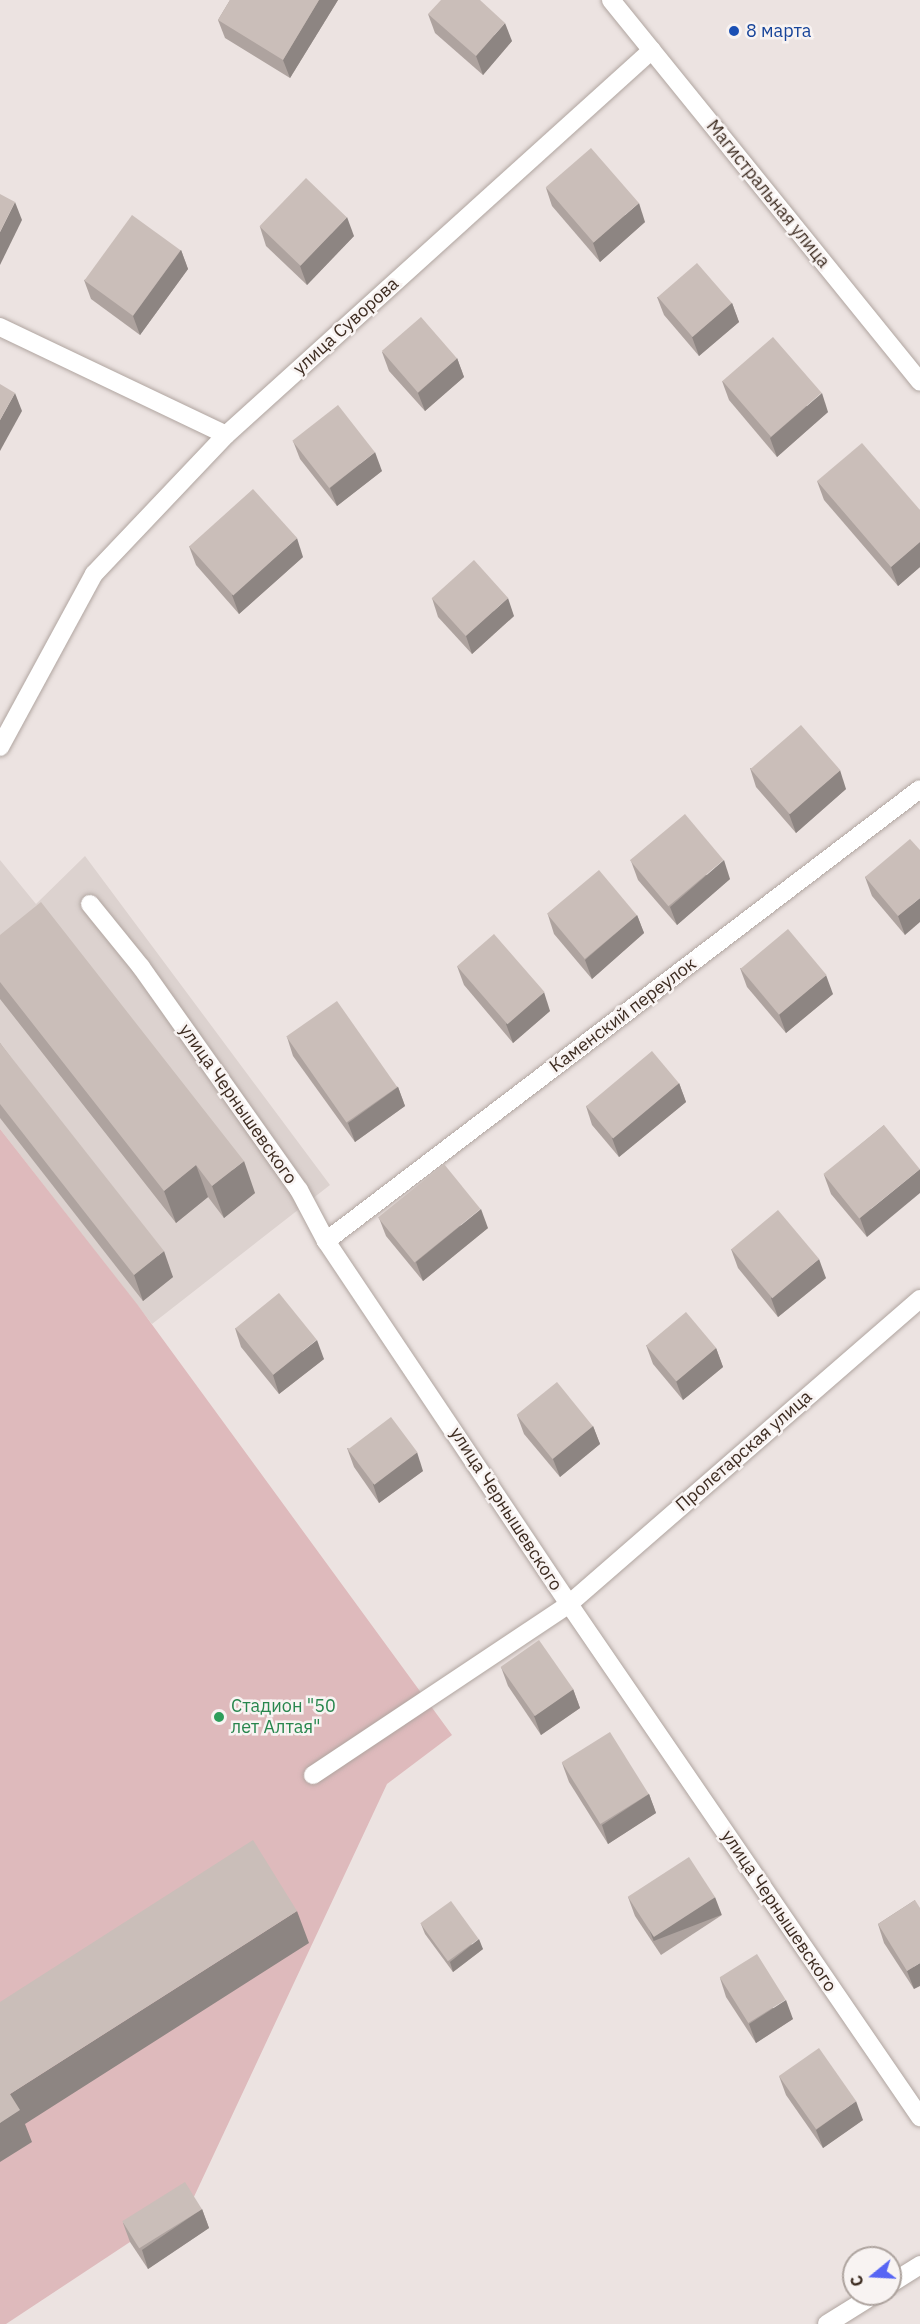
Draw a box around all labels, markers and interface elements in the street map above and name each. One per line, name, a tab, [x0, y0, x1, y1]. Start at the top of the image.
place label: 8 марта	[746, 20, 811, 42]
marker: 8 марта	[727, 24, 741, 38]
street label: Магистральная улица	[702, 116, 834, 272]
street label: улица Суворова	[289, 273, 403, 379]
street label: Каменский переулок	[545, 953, 701, 1077]
street label: улица Чернышевского	[175, 1020, 301, 1188]
street label: Пролетарская улица	[672, 1386, 816, 1516]
street label: улица Чернышевского	[445, 1423, 567, 1595]
place label: Стадион "50 лет Алтая"	[231, 1696, 336, 1738]
marker: Стадион "50 лет Алтая"	[212, 1710, 226, 1724]
street label: улица Чернышевского	[717, 1826, 841, 1996]
north arrow	[842, 2246, 902, 2306]
text: С	[846, 2273, 868, 2289]

